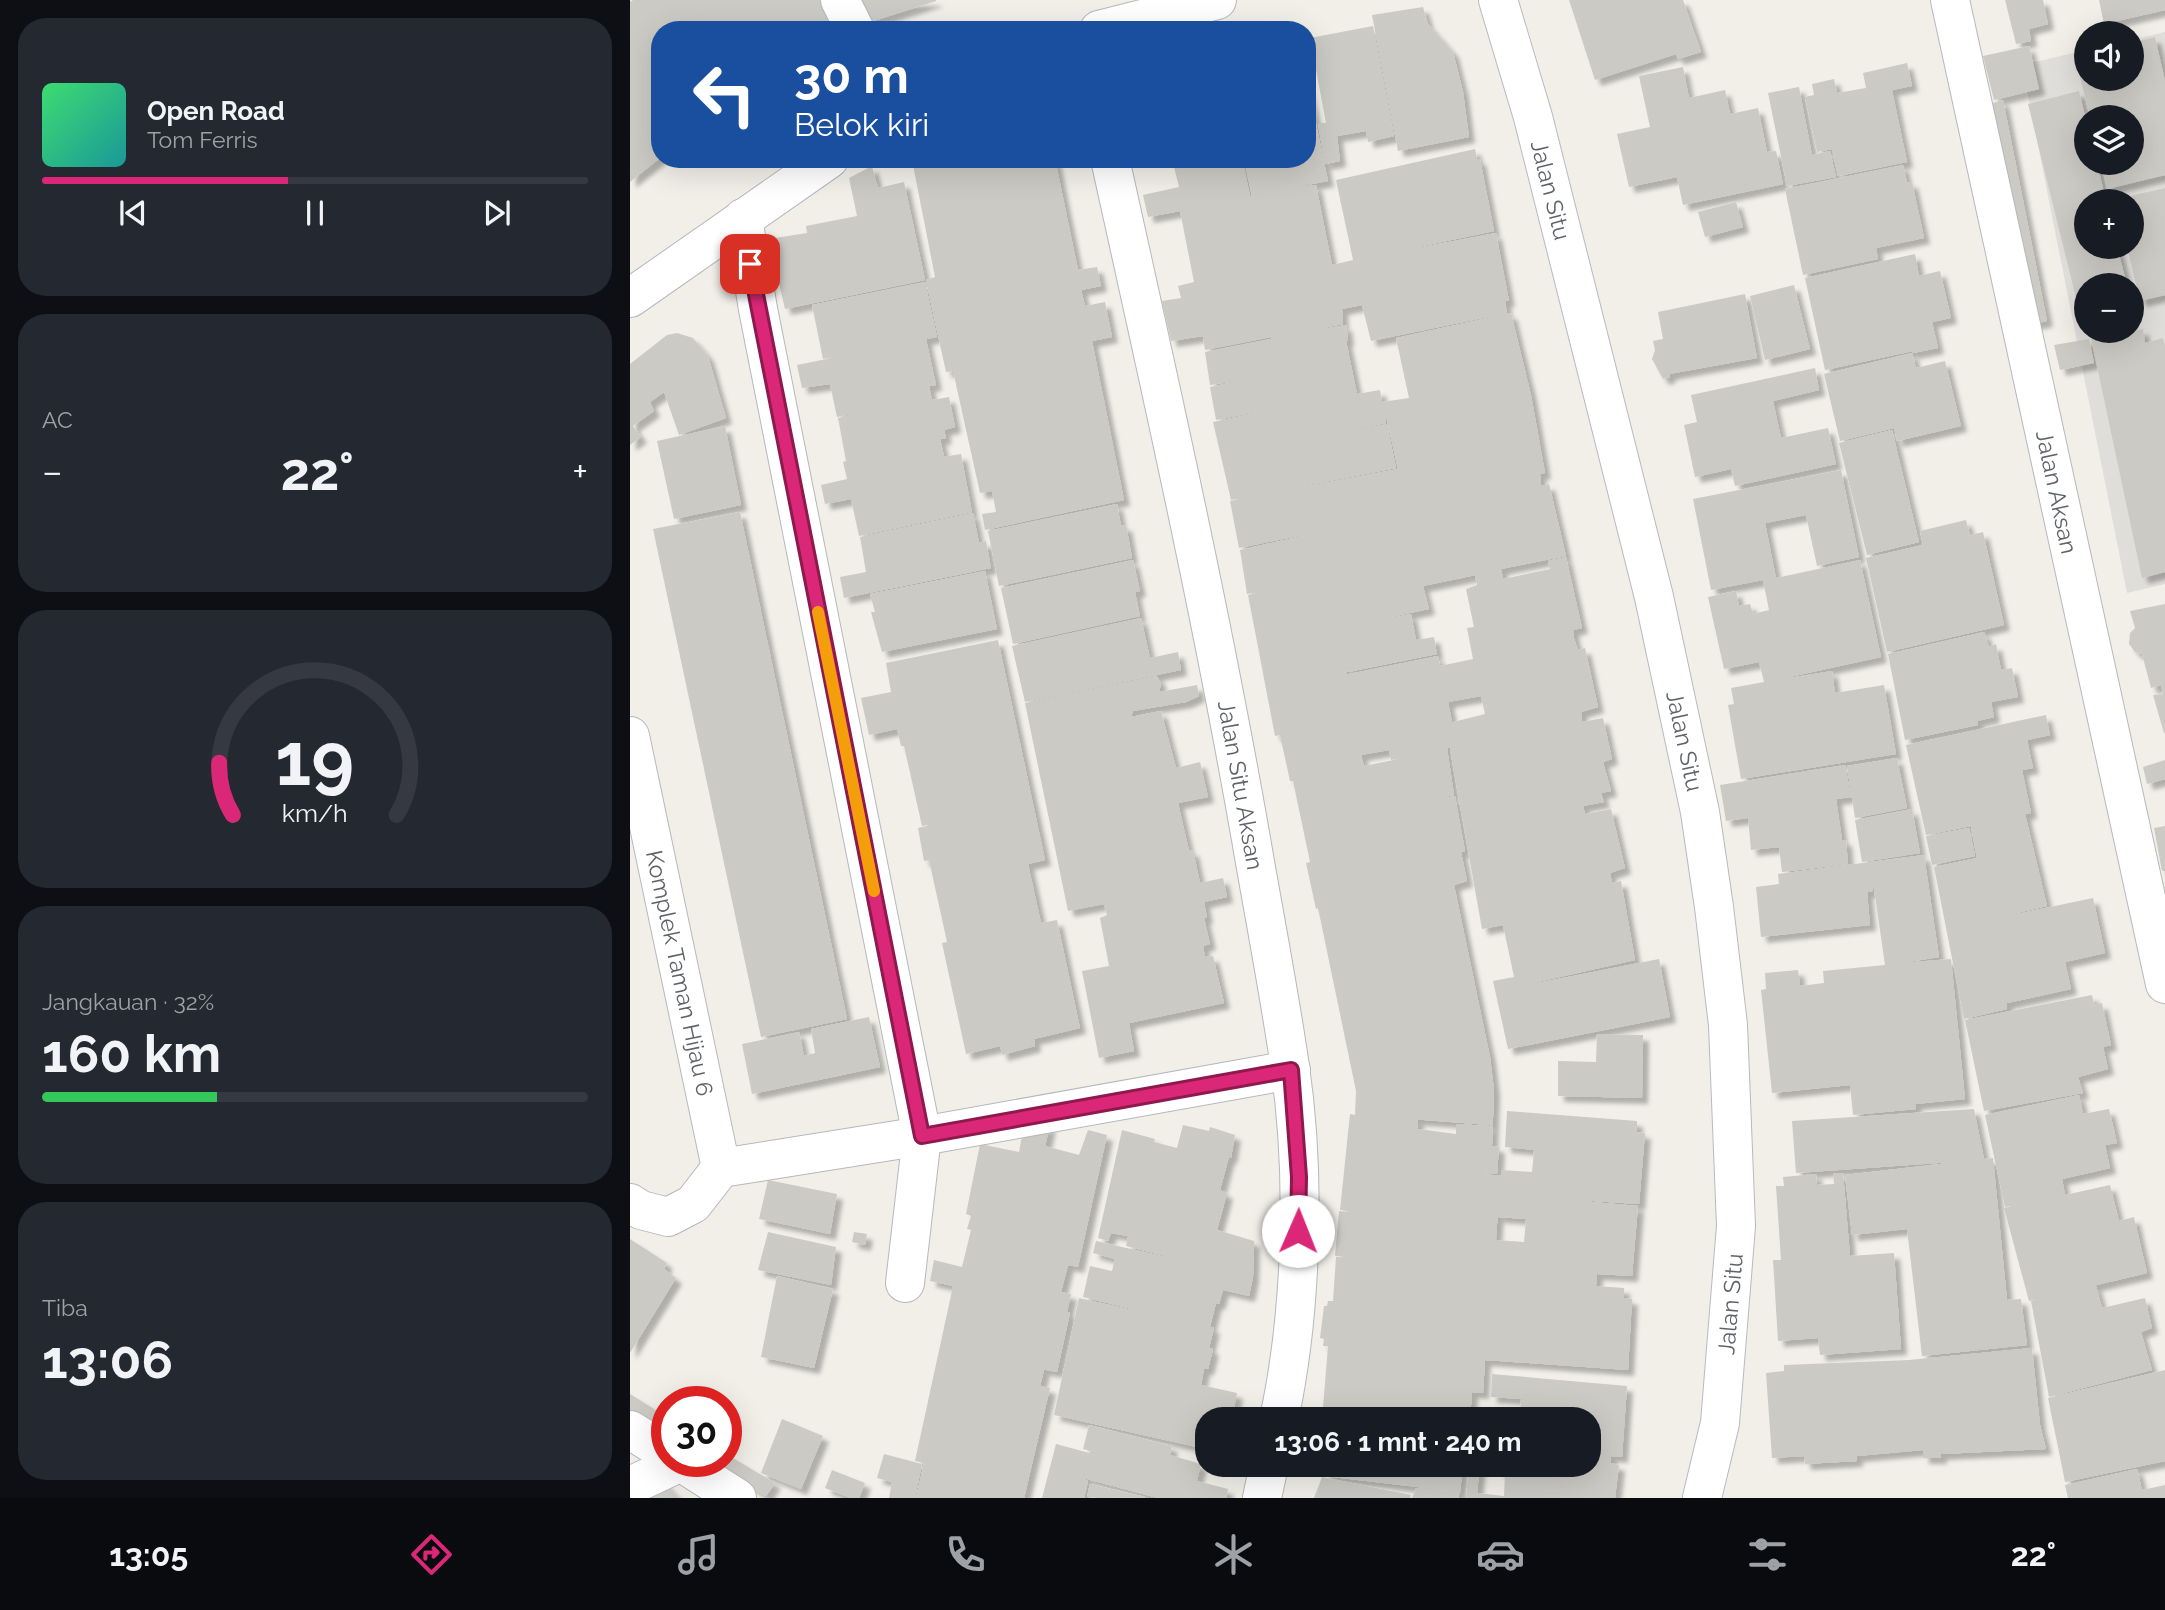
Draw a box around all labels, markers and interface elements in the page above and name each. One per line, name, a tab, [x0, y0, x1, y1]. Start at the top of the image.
map controls	[2074, 21, 2144, 343]
button: sound	[2074, 21, 2144, 91]
text: 30 m	[794, 47, 909, 104]
icon: left	[679, 49, 770, 140]
text: Open Road	[147, 96, 285, 126]
button: layers	[2074, 105, 2144, 175]
text: Belok kiri	[794, 106, 929, 143]
text: Tom Ferris	[147, 126, 258, 153]
street label: Jalan Situ	[1526, 137, 1576, 243]
button: +	[2074, 189, 2144, 259]
icon: previous	[114, 194, 152, 232]
icon: pause	[296, 194, 334, 232]
icon: next	[478, 194, 516, 232]
pin	[720, 234, 780, 294]
icon: arrive	[731, 245, 769, 283]
button: −	[2074, 273, 2144, 343]
text: AC	[42, 406, 73, 433]
street label: Jalan Aksan	[2031, 428, 2083, 556]
text: 22°	[281, 441, 354, 502]
text: −	[42, 449, 62, 494]
text: +	[572, 449, 588, 494]
street label: Jalan Situ	[1661, 688, 1709, 794]
street label: Jalan Situ Aksan	[1213, 698, 1269, 872]
text: 19	[276, 717, 354, 802]
text: km/h	[282, 798, 348, 828]
street label: Komplek Taman Hijau 6	[641, 848, 719, 1098]
text: Jangkauan · 32%	[42, 988, 214, 1015]
text: 160 km	[42, 1023, 221, 1084]
position arrow	[1261, 1194, 1335, 1268]
street label: Jalan Situ	[1712, 1252, 1748, 1356]
text: Tiba	[42, 1294, 88, 1321]
text: 13:06	[42, 1329, 173, 1390]
speed limit sign: 30	[651, 1386, 742, 1477]
text: 13:06 · 1 mnt · 240 m	[1274, 1427, 1522, 1457]
icon: directions	[407, 1530, 456, 1579]
icon: music	[674, 1530, 723, 1579]
icon: phone	[941, 1530, 990, 1579]
icon: climate	[1209, 1530, 1258, 1579]
icon: car	[1476, 1530, 1525, 1579]
icon: filters	[1743, 1530, 1792, 1579]
text: 13:05	[109, 1536, 188, 1573]
text: 22°	[2011, 1536, 2056, 1573]

